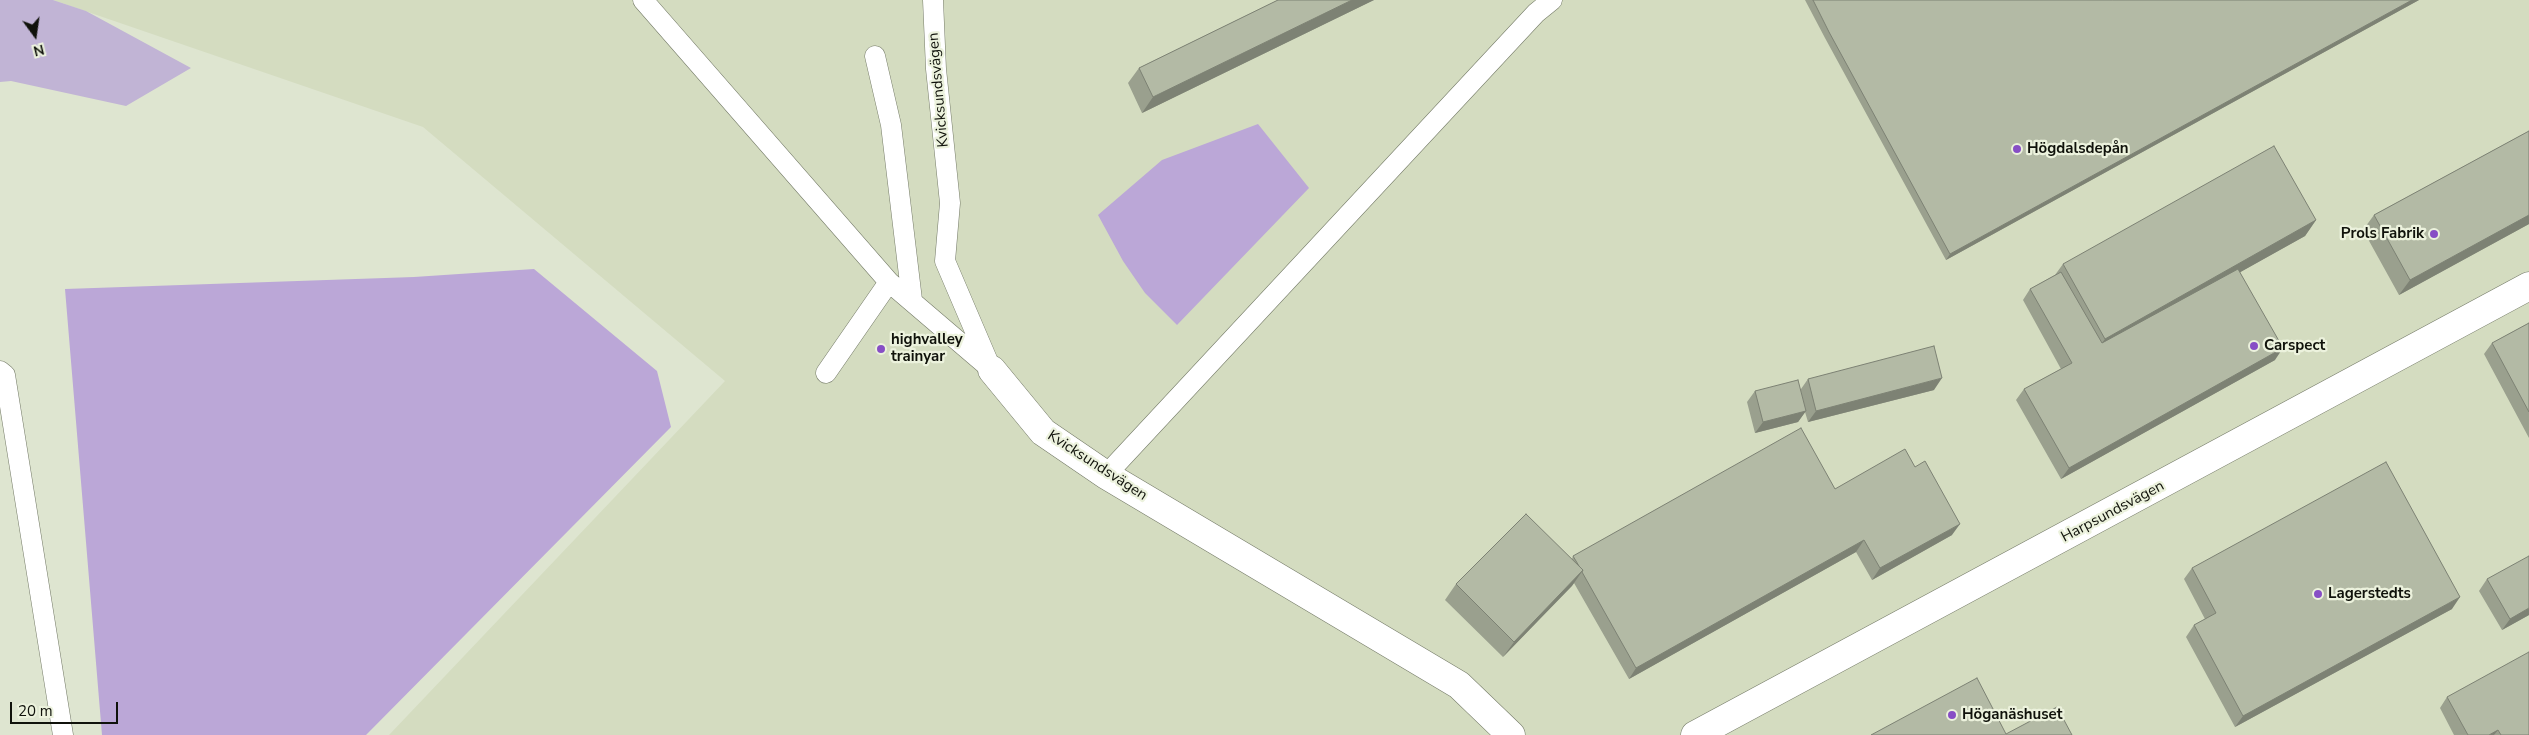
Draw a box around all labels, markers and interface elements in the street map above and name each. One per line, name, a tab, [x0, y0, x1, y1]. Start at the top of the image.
north arrow	[10, 10, 60, 60]
street label: Kvicksundsvägen	[925, 32, 953, 148]
text: N	[31, 40, 46, 61]
place label: Högdalsdepån	[2027, 140, 2129, 158]
marker: Högdalsdepån	[2011, 143, 2023, 155]
place label: Prols Fabrik	[2341, 225, 2424, 243]
marker: Prols Fabrik	[2428, 228, 2440, 240]
place label: highvalley trainyar	[891, 331, 963, 366]
place label: Carspect	[2264, 337, 2325, 355]
marker: Carspect	[2248, 340, 2260, 352]
marker: highvalley trainyar	[875, 343, 887, 355]
street label: Kvicksundsvägen	[1044, 427, 1150, 505]
street label: Harpsundsvägen	[2058, 477, 2168, 547]
place label: Lagerstedts	[2328, 585, 2411, 603]
marker: Lagerstedts	[2312, 588, 2324, 600]
scale bar	[12, 692, 120, 724]
text: 20 m	[18, 701, 53, 721]
place label: Höganäshuset	[1962, 706, 2062, 724]
marker: Höganäshuset	[1946, 709, 1958, 721]

